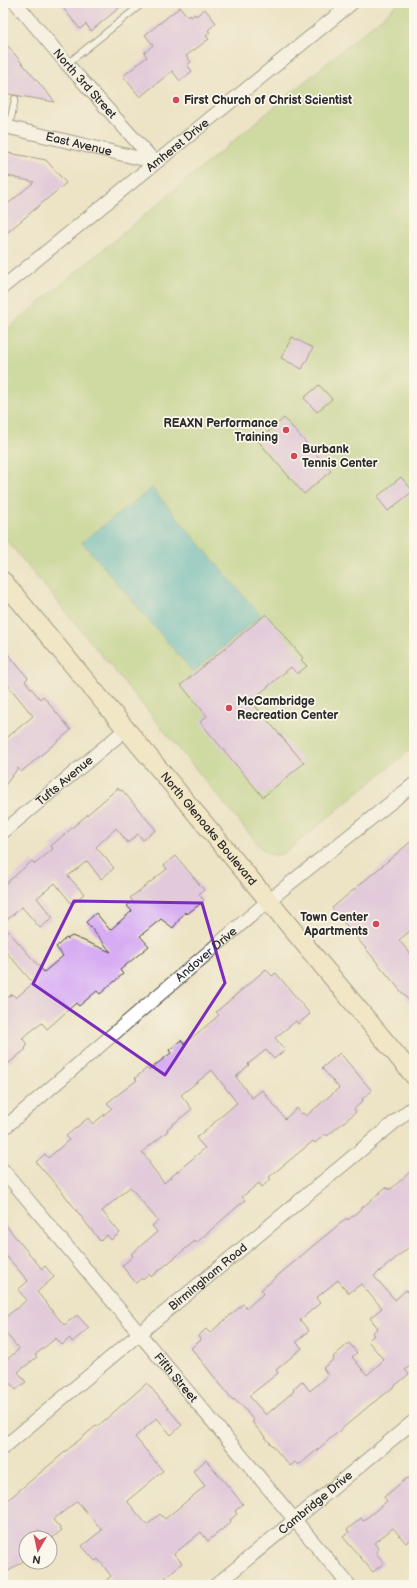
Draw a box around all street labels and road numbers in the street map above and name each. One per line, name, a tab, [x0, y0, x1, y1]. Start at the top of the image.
street label: North 3rd Street	[50, 46, 120, 122]
street label: Amherst Drive	[143, 115, 212, 175]
street label: East Avenue	[44, 129, 114, 160]
street label: Tufts Avenue	[33, 753, 96, 809]
street label: North Glenoaks Boulevard	[157, 769, 260, 889]
street label: Andover Drive	[173, 924, 240, 985]
street label: Birmingham Road	[166, 1240, 251, 1314]
street label: Fifth Street	[151, 1350, 201, 1406]
street label: Cambridge Drive	[276, 1468, 356, 1538]

